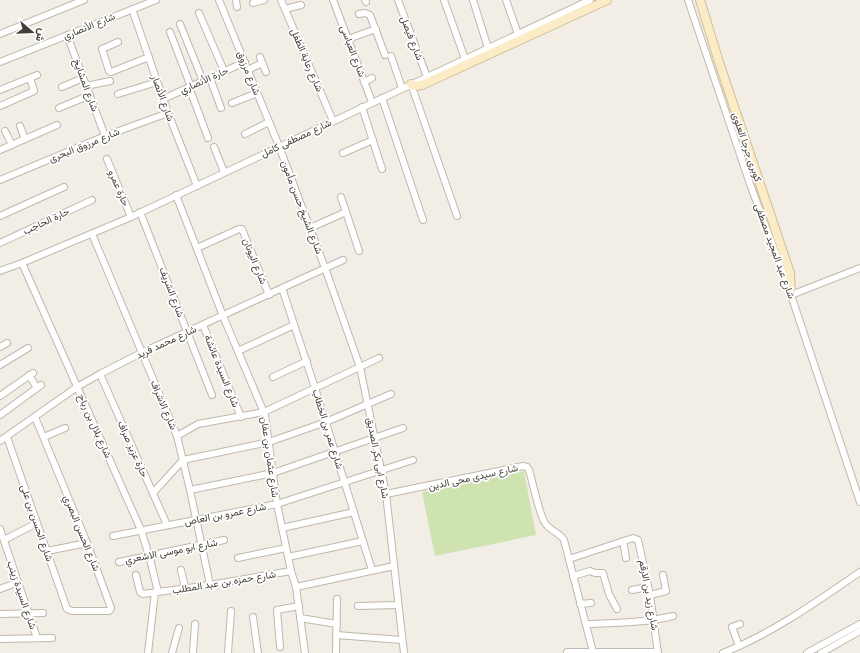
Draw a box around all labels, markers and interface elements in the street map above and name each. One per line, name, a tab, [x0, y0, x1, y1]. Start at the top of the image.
street label: شارع الأنصاري	[61, 11, 118, 44]
north arrow	[12, 12, 52, 52]
street label: شارع فيصل	[398, 14, 425, 62]
street label: شارع العباسى	[337, 24, 368, 79]
text: ش	[33, 27, 49, 43]
street label: شارع رعاية الطفل	[288, 27, 325, 94]
street label: شارع مرزوق	[234, 49, 263, 97]
street label: شارع المشايخ	[70, 57, 101, 113]
street label: حارة الأنصاري	[178, 64, 231, 98]
street label: شارع الأنصار	[148, 73, 176, 123]
street label: كوبرى جرجا العلوى	[729, 111, 764, 184]
street label: شارع مصطفى كامل	[259, 117, 333, 160]
street label: شارع مرزوق البحرى	[47, 126, 121, 165]
street label: شارع الشيخ حسن مأمون	[278, 159, 325, 256]
street label: حارة عمرو	[106, 168, 132, 208]
street label: شارع عبد المجيد مصطفى	[752, 202, 797, 301]
street label: حارة الحاجب	[21, 205, 72, 237]
street label: شارع اليونان	[240, 236, 269, 286]
street label: شارع الشريف	[157, 265, 187, 319]
street label: شارع محمد فريد	[134, 323, 198, 362]
street label: شارع السيدة عائشة	[202, 333, 242, 409]
street label: شارع الاشراف	[148, 379, 179, 432]
street label: شارع عمر بن الخطاب	[310, 388, 345, 471]
street label: شارع بلال بن رباح	[75, 392, 114, 460]
street label: شارع عثمان بن عفان	[258, 416, 281, 498]
street label: شارع ابى بكر الصديق	[364, 417, 391, 500]
street label: حارة عزيز صراف	[115, 419, 150, 480]
street label: شارع سيدى محى الدين	[427, 462, 519, 493]
street label: شارع الحسن بن على	[18, 483, 55, 563]
street label: شارع الحسن البصري	[59, 493, 102, 574]
street label: شارع عمرو بن العاص	[183, 501, 267, 528]
street label: شارع ابو موسى الاشعري	[124, 537, 219, 568]
street label: شارع السيدة زينب	[4, 559, 39, 631]
street label: شارع زيد بن الارقم	[636, 559, 661, 631]
street label: شارع حمزه بن عبد المطلب	[171, 568, 277, 597]

